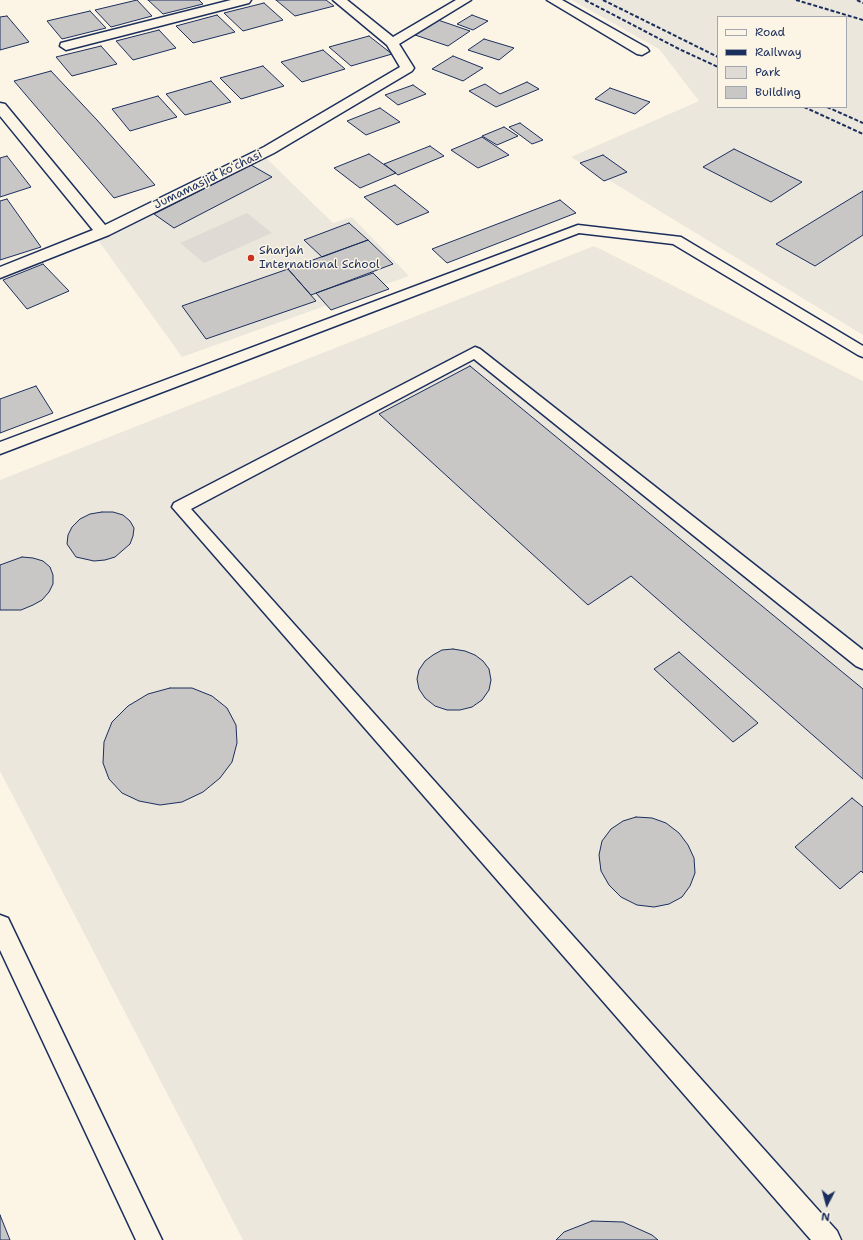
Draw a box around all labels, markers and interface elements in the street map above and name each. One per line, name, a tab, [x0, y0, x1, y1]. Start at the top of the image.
legend	[717, 16, 847, 108]
text: Road	[755, 24, 785, 40]
text: Railway	[755, 44, 802, 60]
text: Park	[755, 64, 781, 80]
text: Building	[755, 84, 801, 100]
street label: Jumamasjid koʻchasi	[151, 147, 265, 213]
place label: Sharjah International School	[259, 244, 380, 272]
marker: Sharjah International School	[246, 253, 256, 263]
north arrow	[807, 1184, 847, 1224]
text: N	[821, 1209, 831, 1224]

